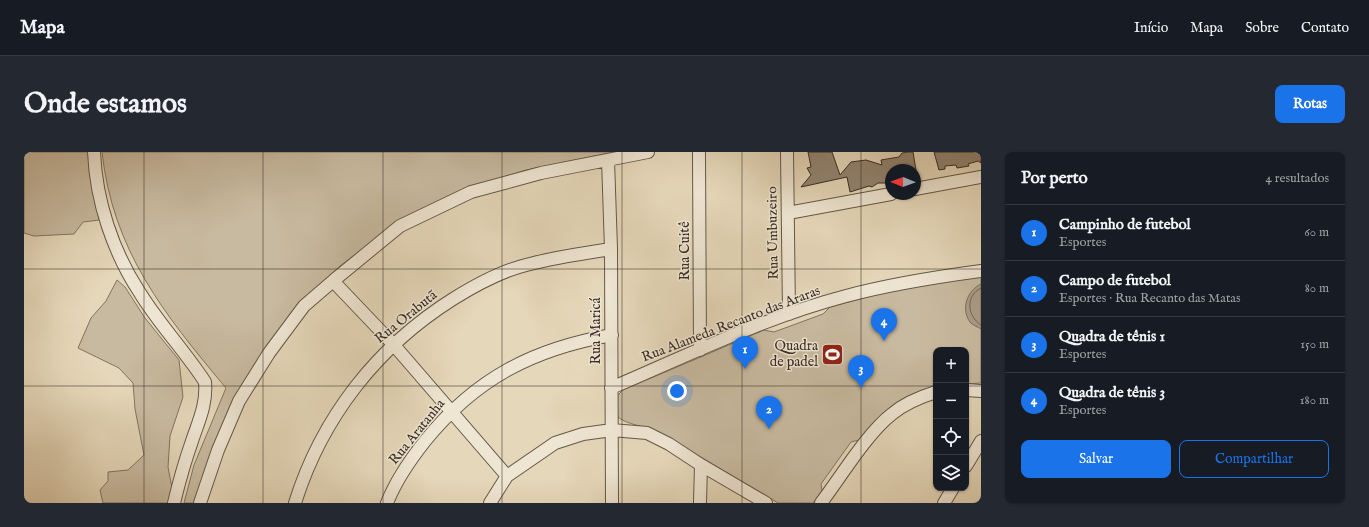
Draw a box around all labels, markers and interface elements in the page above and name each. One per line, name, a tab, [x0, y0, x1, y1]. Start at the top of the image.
text: Mapa	[20, 16, 65, 40]
text: Início	[1134, 19, 1168, 37]
text: Mapa	[1190, 19, 1223, 37]
text: Sobre	[1245, 19, 1279, 37]
text: Contato	[1301, 19, 1349, 37]
button: Rotas	[1275, 85, 1345, 123]
text: Onde estamos	[24, 87, 187, 122]
north arrow	[885, 164, 921, 200]
text: Por perto	[1021, 168, 1088, 189]
text: 4 resultados	[1266, 170, 1329, 187]
street label: Rua Umbuzeiro	[763, 186, 783, 280]
text: Campinho de futebol	[1059, 215, 1191, 234]
street label: Rua Cuitê	[676, 221, 694, 281]
text: 1	[1032, 224, 1036, 241]
text: 60 m	[1304, 224, 1329, 241]
text: Esportes	[1059, 234, 1106, 251]
text: Campo de futebol	[1059, 271, 1171, 290]
text: 2	[1031, 280, 1037, 297]
text: 80 m	[1305, 280, 1329, 297]
street label: Rua Alameda Recanto das Araras	[639, 281, 823, 366]
street label: Rua Orabutã	[371, 286, 442, 348]
text: Esportes · Rua Recanto das Matas	[1059, 290, 1241, 307]
street label: Rua Maricá	[587, 297, 605, 365]
pin: 4	[871, 308, 897, 341]
text: Quadra de tênis 1	[1059, 327, 1165, 346]
pin: 1	[732, 336, 758, 369]
text: 3	[1032, 336, 1036, 353]
text: 150 m	[1300, 336, 1329, 353]
place label: Quadra de padel	[770, 337, 819, 371]
sports icon: Quadra de padel	[820, 341, 846, 367]
text: Esportes	[1059, 346, 1106, 363]
map controls	[933, 347, 969, 491]
button: +	[933, 347, 969, 383]
pin: 3	[848, 355, 874, 388]
your location	[667, 381, 687, 401]
button: −	[933, 383, 969, 419]
text: Quadra de tênis 3	[1059, 383, 1165, 402]
text: 4	[1031, 392, 1037, 409]
text: 180 m	[1300, 392, 1329, 409]
street label: Rua Aratanha	[385, 395, 450, 469]
pin: 2	[756, 396, 782, 429]
text: Esportes	[1059, 402, 1106, 419]
button: locate	[933, 419, 969, 455]
button: Salvar	[1021, 440, 1171, 478]
button: Compartilhar	[1179, 440, 1329, 478]
button: layers	[933, 455, 969, 491]

